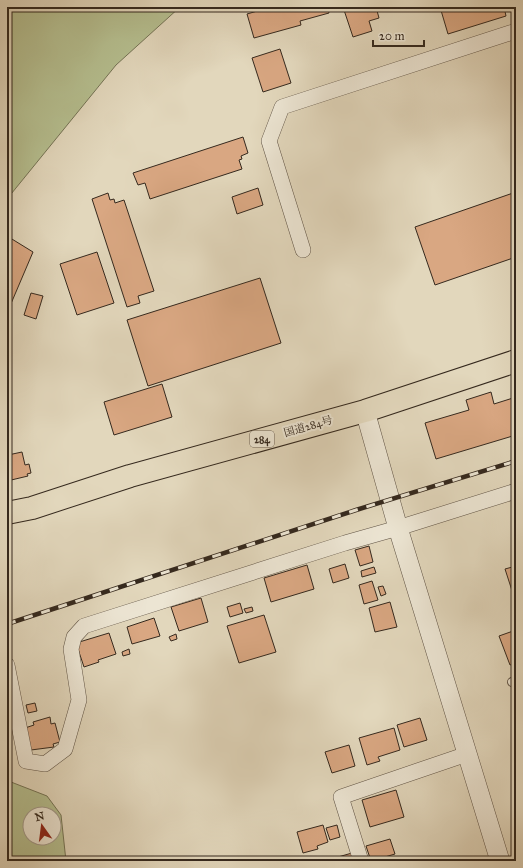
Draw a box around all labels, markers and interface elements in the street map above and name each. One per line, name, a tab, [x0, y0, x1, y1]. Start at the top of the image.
scale bar	[373, 22, 424, 48]
text: 20 m	[379, 29, 405, 43]
street label: 国道284号	[282, 413, 334, 440]
road number: 284	[250, 431, 274, 447]
north arrow	[22, 806, 62, 846]
text: N	[34, 809, 46, 824]

